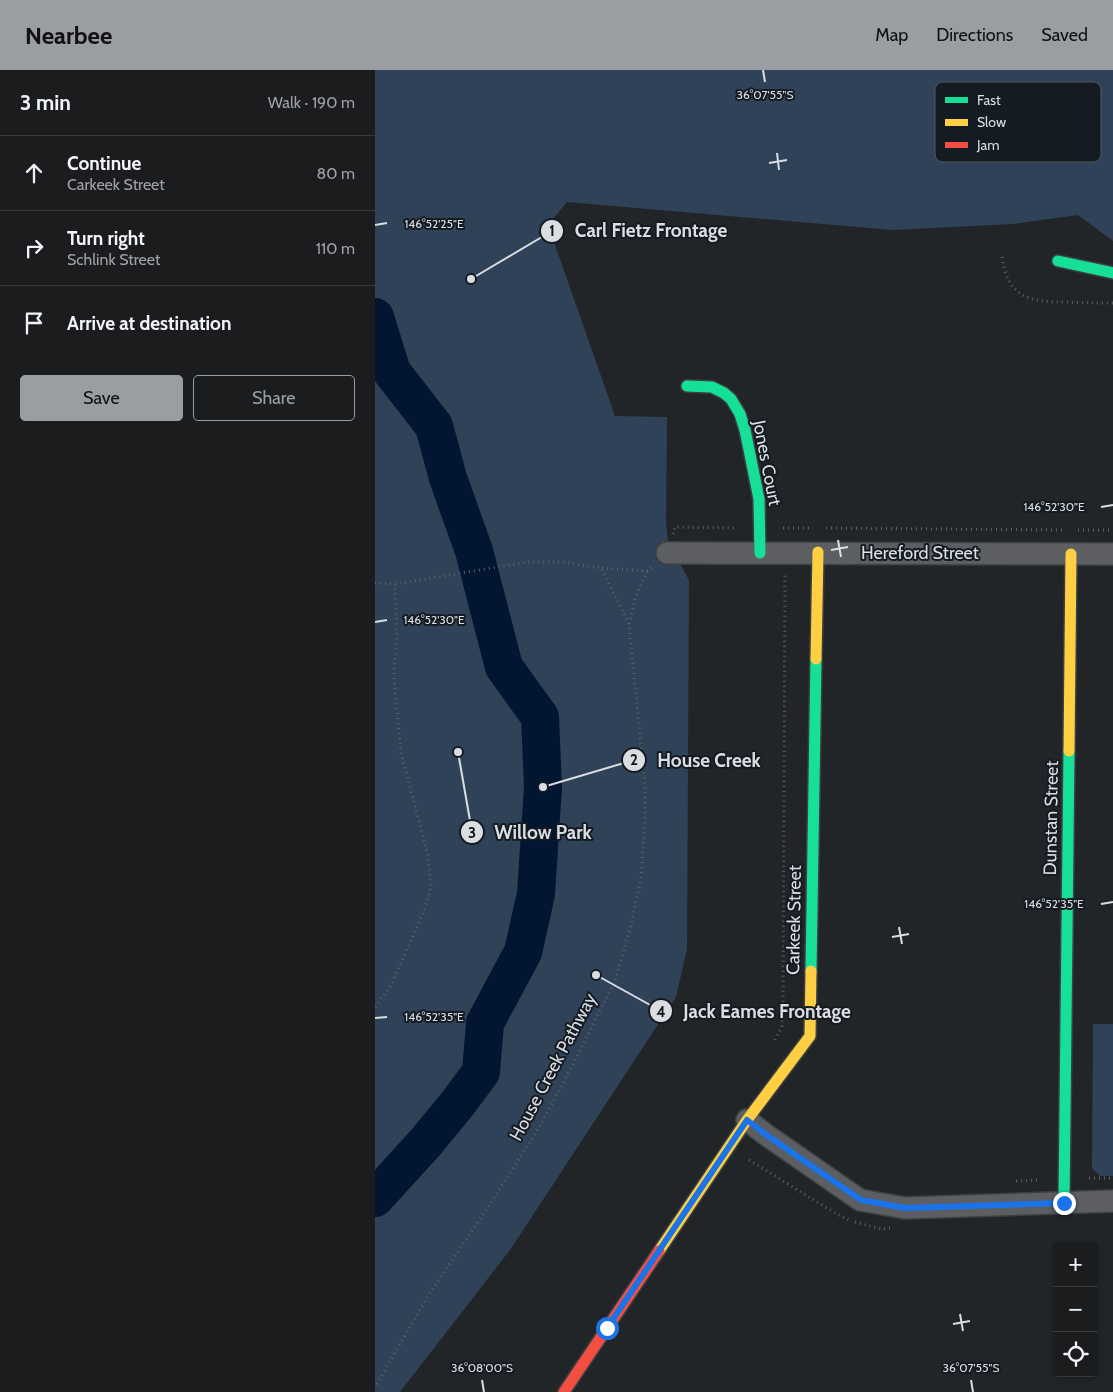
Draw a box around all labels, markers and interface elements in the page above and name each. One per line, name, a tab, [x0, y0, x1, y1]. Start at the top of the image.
text: Nearbee	[25, 21, 112, 50]
text: Map	[875, 24, 908, 46]
text: Directions	[936, 24, 1013, 46]
text: Saved	[1041, 24, 1088, 46]
legend	[935, 82, 1101, 162]
text: 36°07'55"S	[737, 87, 793, 102]
text: 3 min	[20, 90, 71, 115]
text: Fast	[977, 91, 1001, 109]
text: Walk · 190 m	[268, 93, 355, 112]
text: Slow	[977, 113, 1006, 131]
text: Jam	[976, 136, 999, 154]
text: Continue	[67, 152, 141, 175]
icon: ahead	[20, 159, 48, 187]
text: 80 m	[317, 164, 355, 183]
text: Carkeek Street	[67, 175, 165, 194]
callout: Carl Fietz Frontage	[540, 214, 737, 248]
text: 146°52'25"E	[404, 216, 464, 231]
text: Carl Fietz Frontage	[575, 219, 727, 242]
text: 1	[549, 222, 555, 240]
text: Turn right	[67, 227, 145, 250]
icon: right	[20, 234, 48, 262]
text: 110 m	[316, 239, 355, 258]
text: Schlink Street	[67, 250, 160, 269]
icon: arrive	[20, 309, 48, 337]
text: Arrive at destination	[67, 312, 231, 335]
button: Save	[20, 375, 183, 421]
button: Share	[193, 375, 355, 421]
street label: Jones Court	[748, 417, 786, 508]
text: 146°52'30"E	[1023, 499, 1085, 514]
street label: Hereford Street	[861, 542, 979, 564]
text: 146°52'30"E	[403, 612, 465, 627]
callout: House Creek	[622, 743, 770, 777]
text: House Creek	[657, 749, 762, 772]
text: 2	[630, 751, 638, 769]
street label: Dunstan Street	[1039, 760, 1063, 876]
callout: Willow Park	[459, 815, 602, 849]
text: Willow Park	[494, 821, 593, 844]
text: 3	[468, 824, 476, 842]
street label: Carkeek Street	[782, 865, 806, 975]
text: 146°52'35"E	[1024, 896, 1084, 911]
street label: House Creek Pathway	[505, 989, 601, 1145]
callout: Jack Eames Frontage	[649, 994, 861, 1028]
text: Jack Eames Frontage	[682, 1000, 851, 1023]
text: 4	[656, 1003, 666, 1021]
text: 146°52'35"E	[404, 1009, 464, 1024]
route end	[1053, 1192, 1076, 1215]
map controls	[1053, 1242, 1098, 1377]
button: +	[1053, 1242, 1098, 1287]
button: −	[1053, 1287, 1098, 1332]
route start	[596, 1317, 619, 1340]
button: locate	[1053, 1332, 1098, 1377]
text: 36°08'00"S	[451, 1360, 513, 1375]
text: 36°07'55"S	[943, 1360, 999, 1375]

